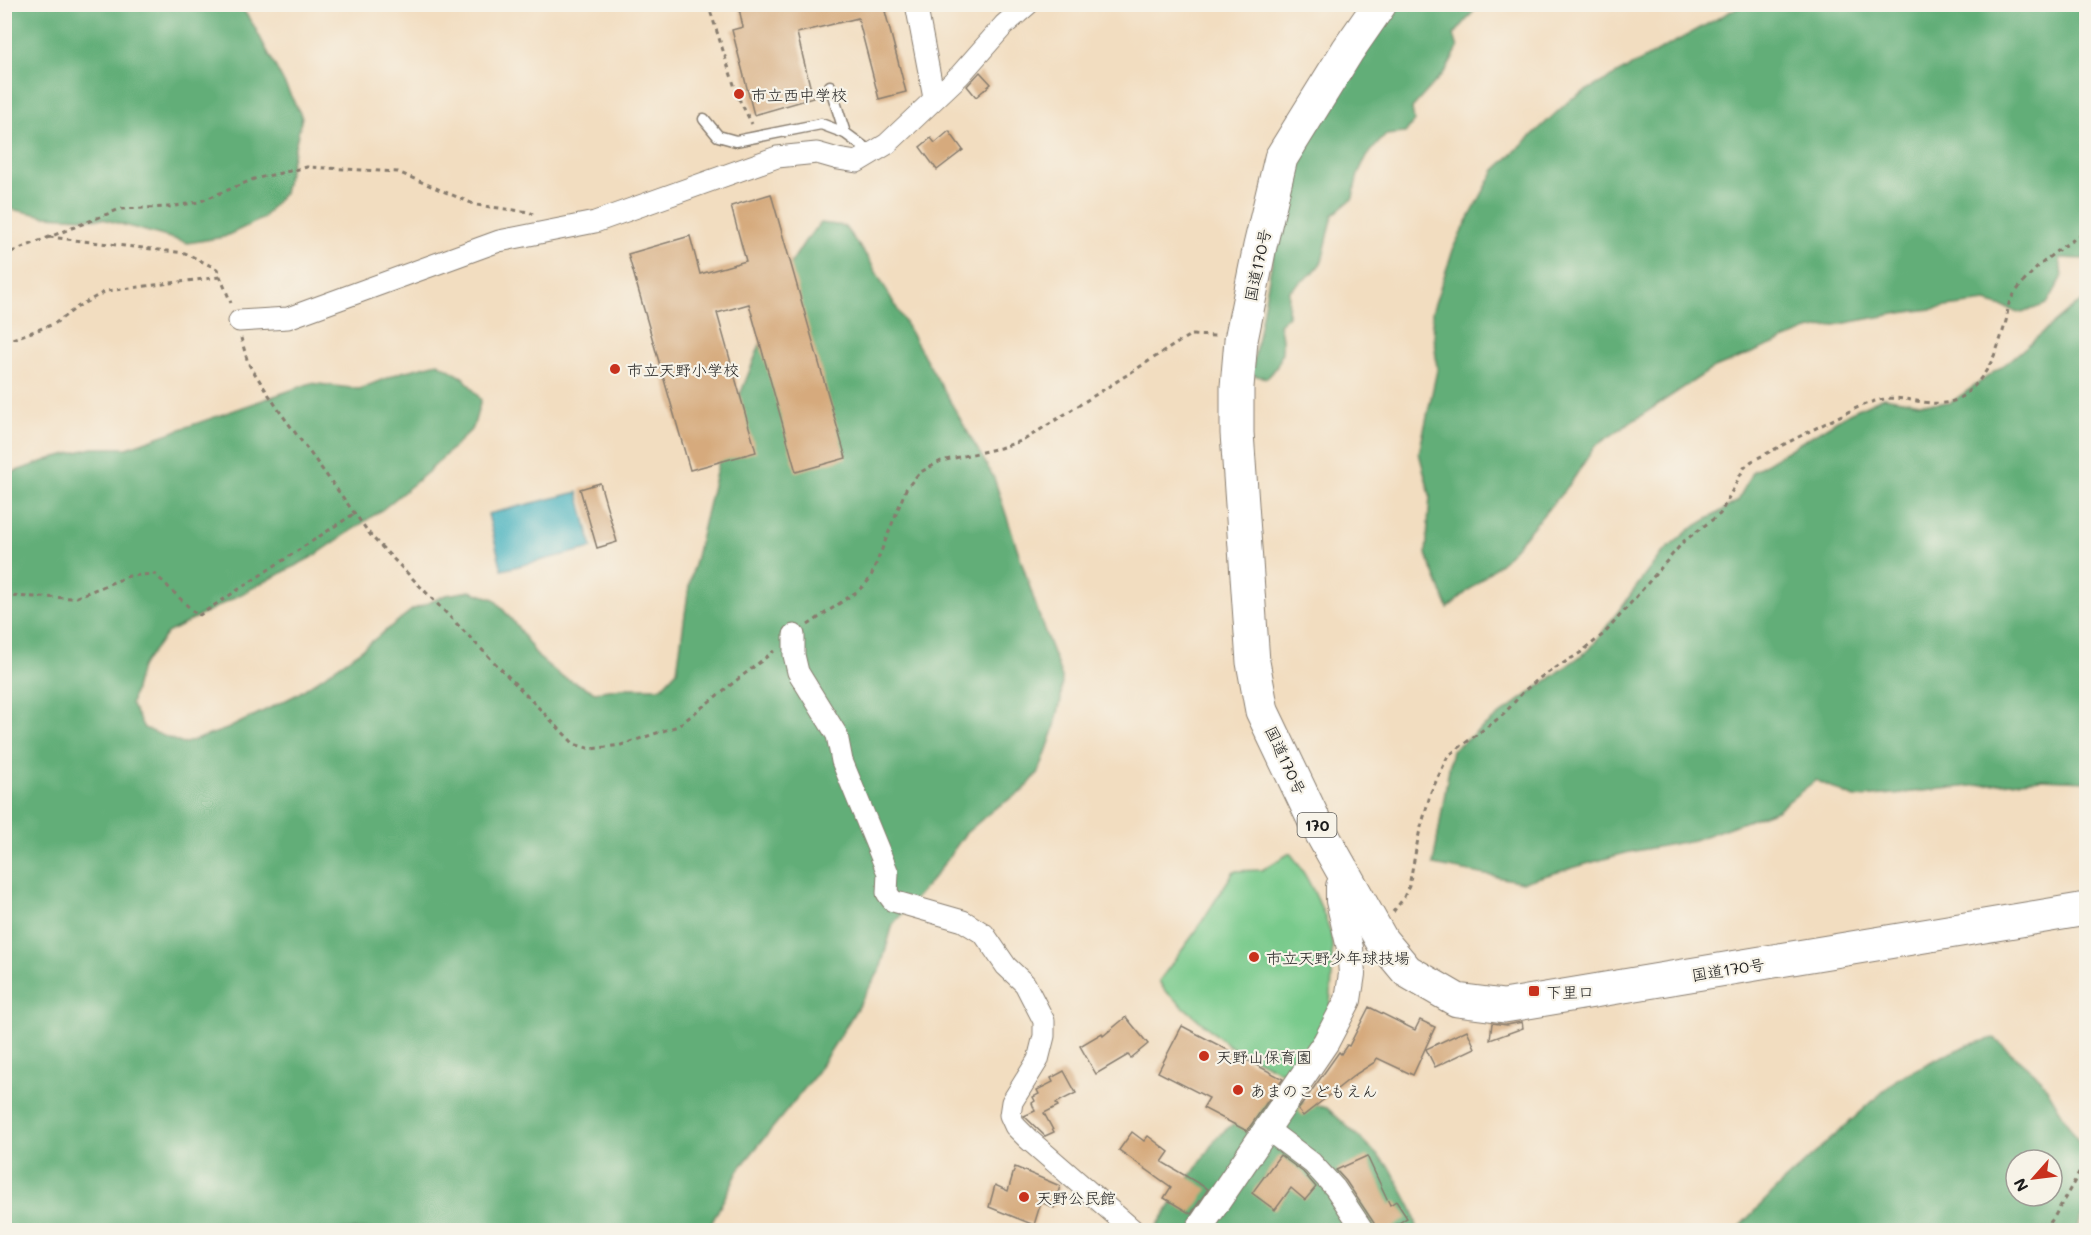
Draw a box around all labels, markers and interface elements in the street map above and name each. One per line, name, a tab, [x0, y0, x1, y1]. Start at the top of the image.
place label: 市立西中学校	[751, 84, 847, 105]
marker: 市立西中学校	[732, 87, 746, 101]
street label: 国道170号	[1239, 227, 1275, 303]
place label: 市立天野小学校	[627, 359, 739, 380]
marker: 市立天野小学校	[608, 362, 622, 376]
street label: 国道170号	[1261, 722, 1311, 798]
road number: 170	[1298, 813, 1336, 837]
place label: 市立天野少年球技場	[1266, 947, 1410, 968]
marker: 市立天野少年球技場	[1247, 950, 1261, 964]
street label: 国道170号	[1690, 953, 1766, 985]
place label: 下里口	[1546, 981, 1594, 1002]
marker: 下里口	[1527, 984, 1541, 998]
place label: 天野山保育園	[1216, 1046, 1312, 1067]
marker: 天野山保育園	[1197, 1049, 1211, 1063]
place label: あまのこどもえん	[1250, 1080, 1378, 1101]
marker: あまのこどもえん	[1231, 1083, 1245, 1097]
north arrow	[2004, 1148, 2064, 1208]
text: N	[2008, 1175, 2032, 1196]
place label: 天野公民館	[1036, 1187, 1116, 1208]
marker: 天野公民館	[1017, 1190, 1031, 1204]

